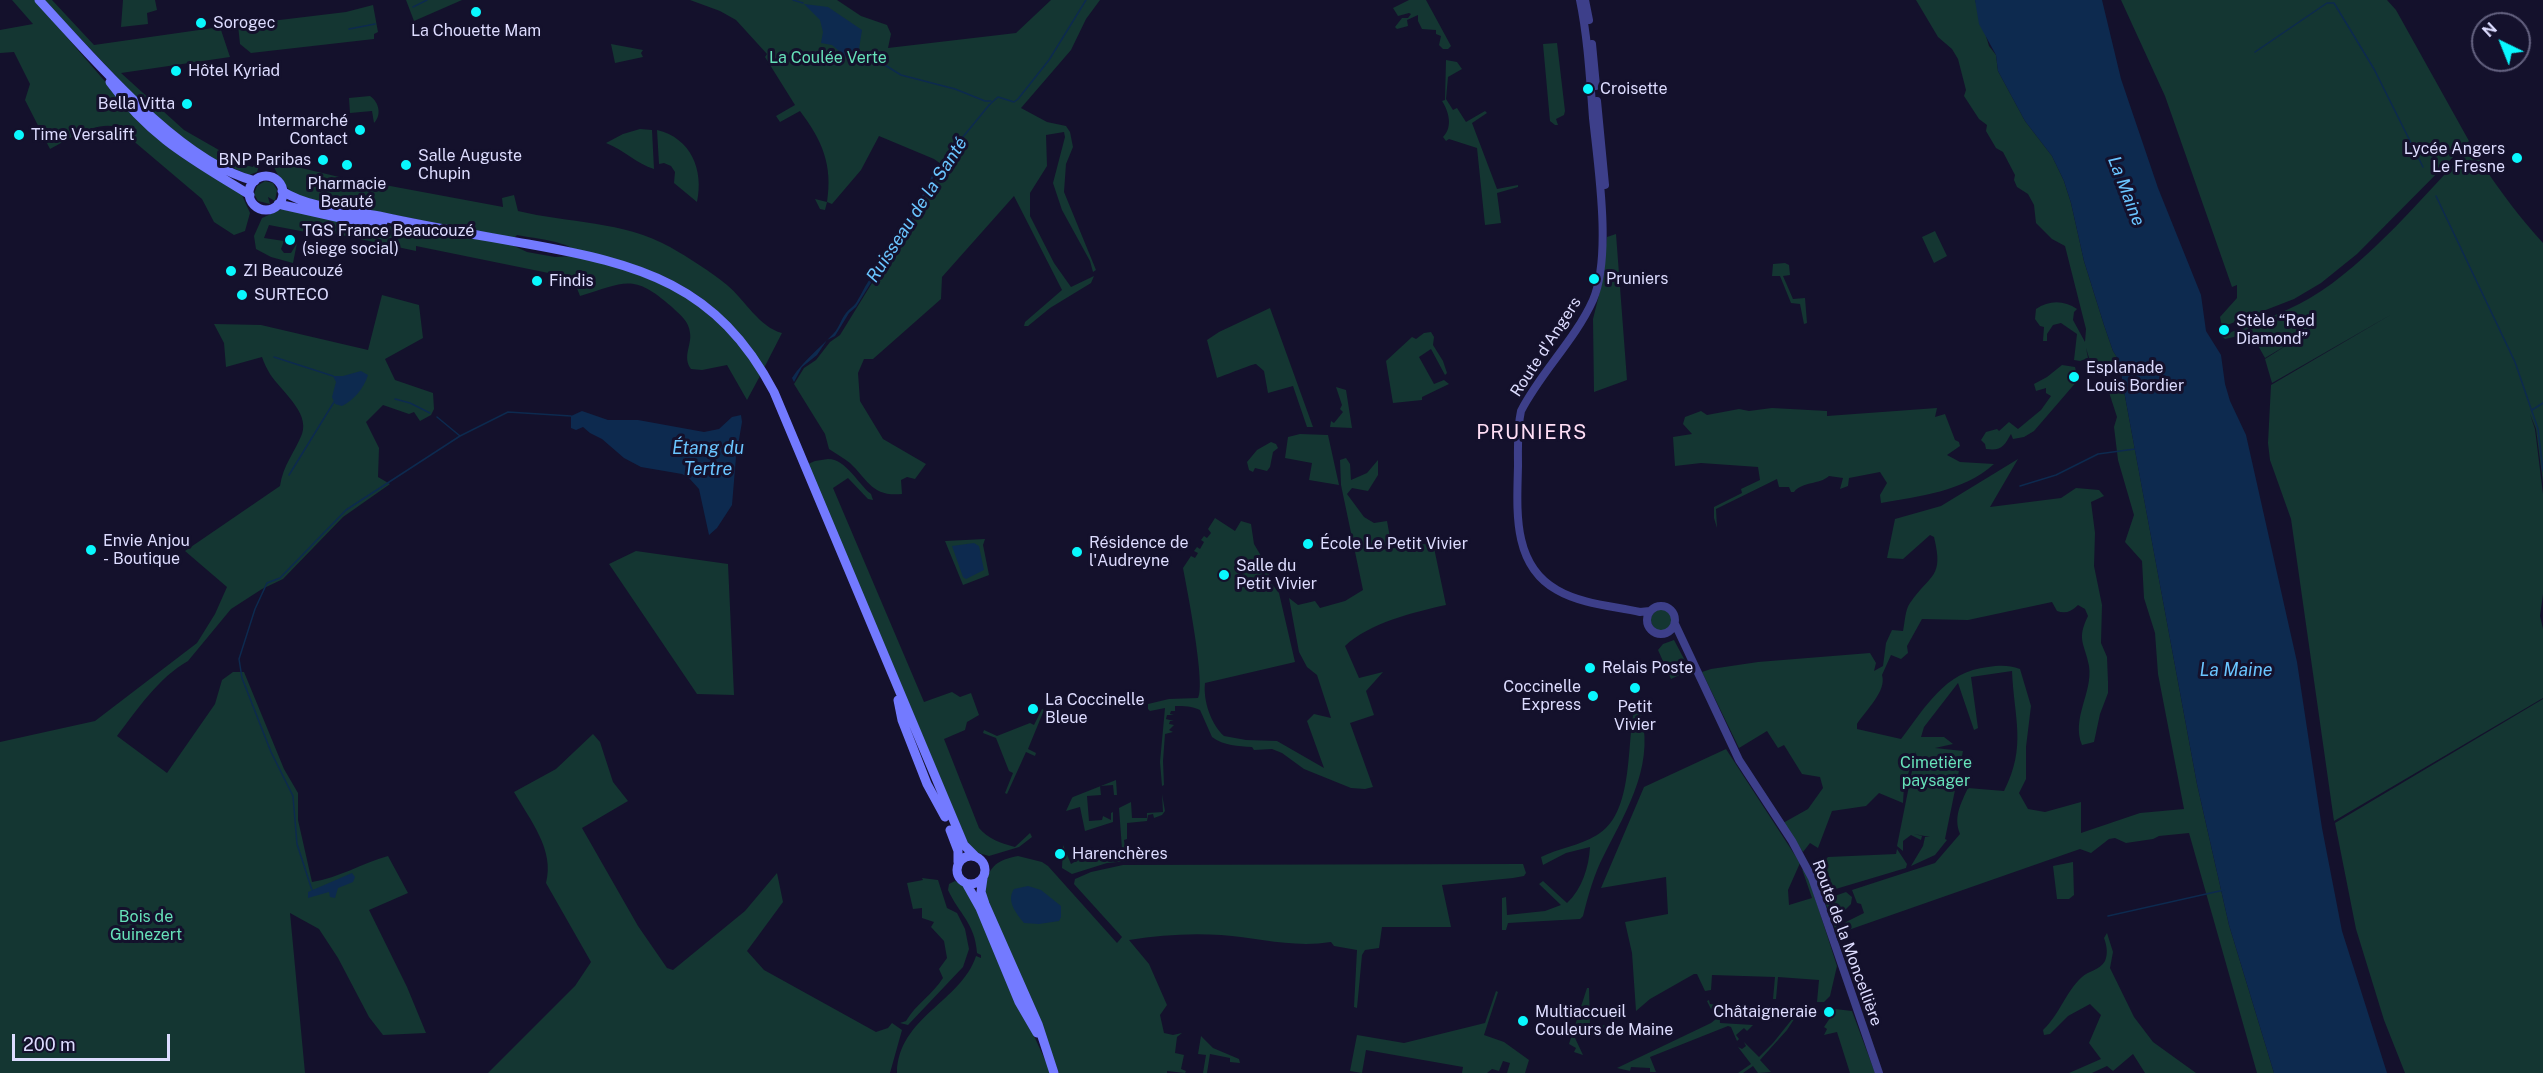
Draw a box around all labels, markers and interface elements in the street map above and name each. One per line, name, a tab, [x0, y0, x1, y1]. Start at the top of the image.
marker: La Chouette Mam	[469, 5, 483, 19]
north arrow	[2471, 12, 2531, 72]
place label: Sorogec	[213, 13, 275, 33]
marker: Sorogec	[194, 16, 208, 30]
text: N	[2479, 19, 2501, 41]
place label: La Chouette Mam	[411, 21, 541, 41]
park label: La Coulée Verte	[769, 48, 887, 68]
place label: Hôtel Kyriad	[188, 61, 280, 81]
marker: Hôtel Kyriad	[169, 64, 183, 78]
place label: Croisette	[1600, 79, 1667, 99]
marker: Croisette	[1581, 82, 1595, 96]
place label: Bella Vitta	[98, 94, 175, 114]
marker: Bella Vitta	[180, 97, 194, 111]
place label: Intermarché Contact	[258, 111, 348, 149]
marker: Intermarché Contact	[353, 123, 367, 137]
place label: Time Versalift	[31, 125, 134, 145]
marker: Time Versalift	[12, 128, 26, 142]
water label: Ruisseau de la Santé	[862, 133, 972, 287]
place label: Lycée Angers Le Fresne	[2404, 139, 2505, 177]
place label: Salle Auguste Chupin	[418, 146, 522, 184]
place label: BNP Paribas	[219, 150, 311, 170]
marker: Lycée Angers Le Fresne	[2510, 151, 2524, 165]
marker: BNP Paribas	[316, 153, 330, 167]
water label: La Maine	[2103, 153, 2149, 229]
marker: Pharmacie Beauté	[340, 158, 354, 172]
marker: Salle Auguste Chupin	[399, 158, 413, 172]
place label: Pharmacie Beauté	[308, 174, 386, 212]
place label: TGS France Beaucouzé (siege social)	[302, 221, 474, 259]
marker: TGS France Beaucouzé (siege social)	[283, 233, 297, 247]
place label: ZI Beaucouzé	[243, 261, 343, 281]
marker: ZI Beaucouzé	[224, 264, 238, 278]
place label: Pruniers	[1606, 269, 1668, 289]
place label: Findis	[549, 271, 594, 291]
marker: Pruniers	[1587, 272, 1601, 286]
marker: Findis	[530, 274, 544, 288]
place label: SURTECO	[254, 285, 329, 305]
marker: SURTECO	[235, 288, 249, 302]
street label: Route d'Angers	[1507, 294, 1585, 400]
place label: Stèle “Red Diamond”	[2236, 311, 2315, 349]
marker: Stèle “Red Diamond”	[2217, 323, 2231, 337]
place label: Esplanade Louis Bordier	[2086, 358, 2184, 396]
marker: Esplanade Louis Bordier	[2067, 370, 2081, 384]
district label: PRUNIERS	[1476, 421, 1588, 445]
water label: Étang du Tertre	[672, 437, 744, 480]
place label: Envie Anjou - Boutique	[103, 531, 190, 569]
place label: Résidence de l'Audreyne	[1089, 533, 1189, 571]
place label: École Le Petit Vivier	[1320, 534, 1468, 554]
marker: École Le Petit Vivier	[1301, 537, 1315, 551]
marker: Envie Anjou - Boutique	[84, 543, 98, 557]
marker: Résidence de l'Audreyne	[1070, 545, 1084, 559]
place label: Salle du Petit Vivier	[1236, 556, 1317, 594]
marker: Salle du Petit Vivier	[1217, 568, 1231, 582]
place label: Relais Poste	[1602, 658, 1693, 678]
water label: La Maine	[2200, 659, 2272, 681]
marker: Relais Poste	[1583, 661, 1597, 675]
place label: Coccinelle Express	[1503, 677, 1581, 715]
marker: Petit Vivier	[1628, 681, 1642, 695]
marker: Coccinelle Express	[1586, 689, 1600, 703]
place label: La Coccinelle Bleue	[1045, 690, 1144, 728]
place label: Petit Vivier	[1614, 697, 1656, 735]
marker: La Coccinelle Bleue	[1026, 702, 1040, 716]
park label: Cimetière paysager	[1900, 753, 1972, 791]
place label: Harenchères	[1072, 844, 1168, 864]
marker: Harenchères	[1053, 847, 1067, 861]
street label: Route de la Moncellière	[1808, 857, 1886, 1029]
park label: Bois de Guinezert	[110, 907, 182, 945]
place label: Multiaccueil Couleurs de Maine	[1535, 1002, 1673, 1040]
place label: Châtaigneraie	[1713, 1002, 1817, 1022]
marker: Châtaigneraie	[1822, 1005, 1836, 1019]
marker: Multiaccueil Couleurs de Maine	[1516, 1014, 1530, 1028]
scale bar	[15, 1022, 172, 1060]
text: 200 m	[23, 1034, 76, 1055]

